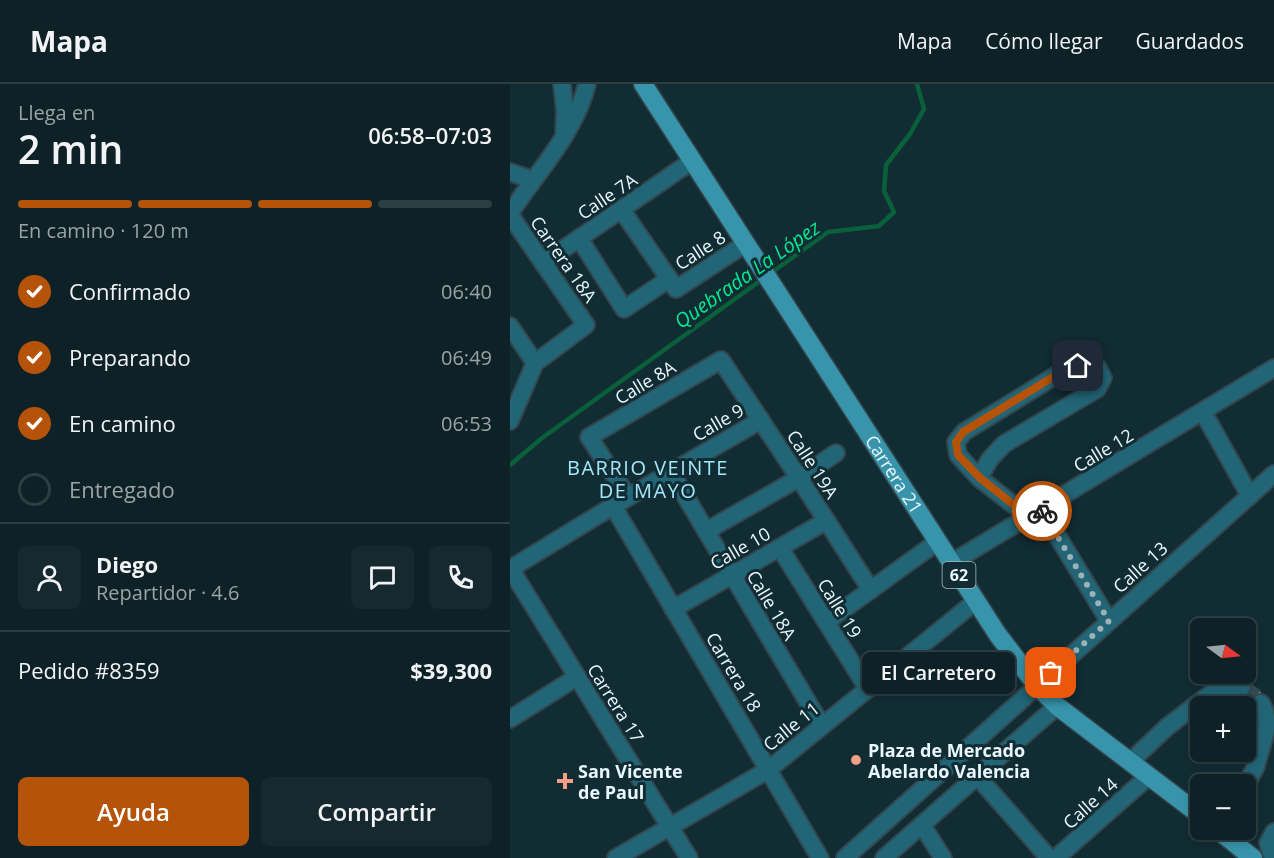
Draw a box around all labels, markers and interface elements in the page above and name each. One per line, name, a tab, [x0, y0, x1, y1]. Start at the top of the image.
text: Mapa	[30, 22, 108, 60]
text: Mapa	[897, 27, 952, 55]
text: Cómo llegar	[985, 27, 1103, 55]
text: Guardados	[1136, 27, 1244, 55]
text: Llega en	[18, 99, 95, 126]
text: 06:58–07:03	[368, 120, 492, 150]
text: 2 min	[18, 122, 123, 175]
street label: Calle 7A	[573, 167, 642, 225]
street label: Carrera 18A	[525, 211, 603, 307]
water label: Quebrada La López	[669, 214, 825, 334]
text: En camino · 120 m	[18, 217, 189, 244]
street label: Calle 8	[670, 225, 730, 275]
icon: check	[18, 275, 51, 308]
text: Confirmado	[69, 276, 191, 306]
text: 06:40	[441, 278, 492, 305]
pin	[1052, 340, 1103, 391]
icon: check	[18, 341, 51, 374]
text: Preparando	[69, 342, 191, 372]
text: 06:49	[441, 344, 492, 371]
icon: home	[1061, 349, 1094, 382]
street label: Calle 8A	[610, 354, 680, 410]
street label: Calle 9	[688, 398, 748, 446]
icon: check	[18, 407, 51, 440]
text: En camino	[69, 408, 176, 438]
text: 06:53	[441, 410, 492, 437]
street label: Calle 12	[1069, 423, 1137, 477]
street label: Calle 19A	[782, 425, 844, 503]
street label: Carrera 21	[860, 430, 928, 518]
district label: BARRIO VEINTE DE MAYO	[567, 454, 729, 504]
text: Entregado	[69, 474, 175, 504]
courier	[1012, 481, 1072, 541]
icon: bike	[1026, 495, 1059, 528]
street label: Calle 10	[706, 521, 774, 575]
street label: Calle 13	[1108, 536, 1172, 598]
button: person	[18, 546, 81, 609]
button: chat	[351, 546, 414, 609]
button: phone	[429, 546, 492, 609]
text: Diego	[96, 549, 158, 579]
road number: 62	[942, 562, 976, 588]
street label: Calle 18A	[742, 566, 802, 645]
street label: Calle 19	[812, 574, 868, 642]
text: Repartidor · 4.6	[96, 579, 240, 606]
north arrow	[1190, 618, 1256, 684]
map controls	[1190, 618, 1256, 840]
street label: Carrera 18	[701, 628, 767, 716]
pin	[1025, 647, 1076, 698]
callout: El Carretero	[862, 652, 1015, 694]
text: Pedido #8359	[18, 655, 160, 685]
text: $39,300	[410, 655, 492, 685]
icon: bag	[1034, 656, 1067, 689]
street label: Carrera 17	[582, 659, 650, 747]
text: El Carretero	[881, 659, 996, 686]
street label: Calle 11	[758, 696, 824, 756]
button: +	[1190, 696, 1256, 762]
place label: Plaza de Mercado Abelardo Valencia	[868, 738, 1030, 783]
marker: Plaza de Mercado Abelardo Valencia	[849, 753, 863, 767]
place label: San Vicente de Paul	[578, 759, 683, 804]
marker: San Vicente de Paul	[556, 772, 574, 790]
street label: Calle 14	[1058, 772, 1122, 834]
button: −	[1190, 774, 1256, 840]
button: Ayuda	[18, 777, 249, 846]
button: Compartir	[261, 777, 492, 846]

